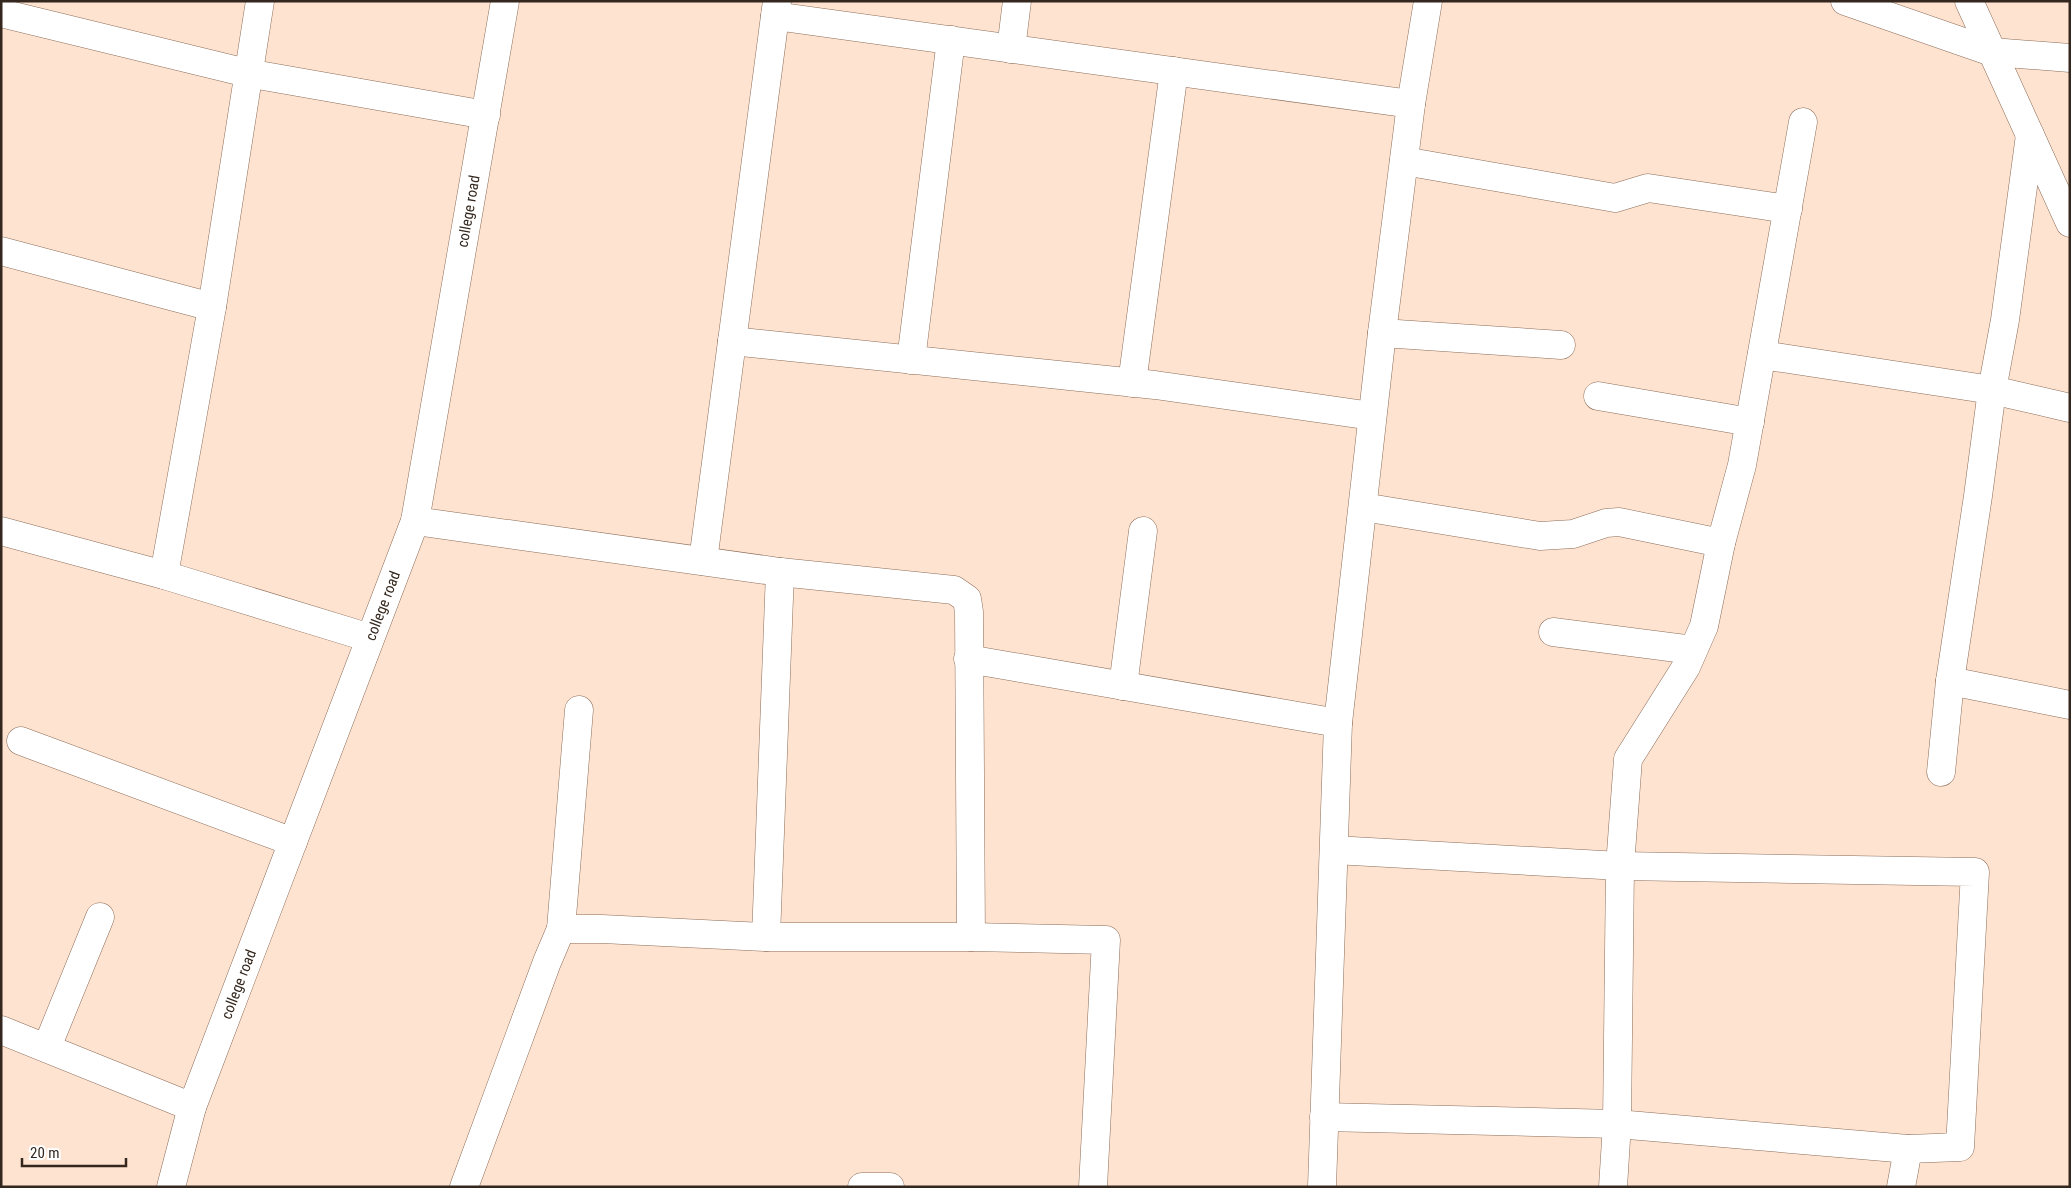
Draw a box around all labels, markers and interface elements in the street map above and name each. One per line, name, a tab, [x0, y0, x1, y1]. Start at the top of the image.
street label: college road	[454, 174, 484, 249]
street label: college road	[361, 569, 404, 643]
street label: college road	[217, 947, 260, 1022]
scale bar	[22, 1136, 126, 1168]
text: 20 m	[30, 1144, 60, 1162]

